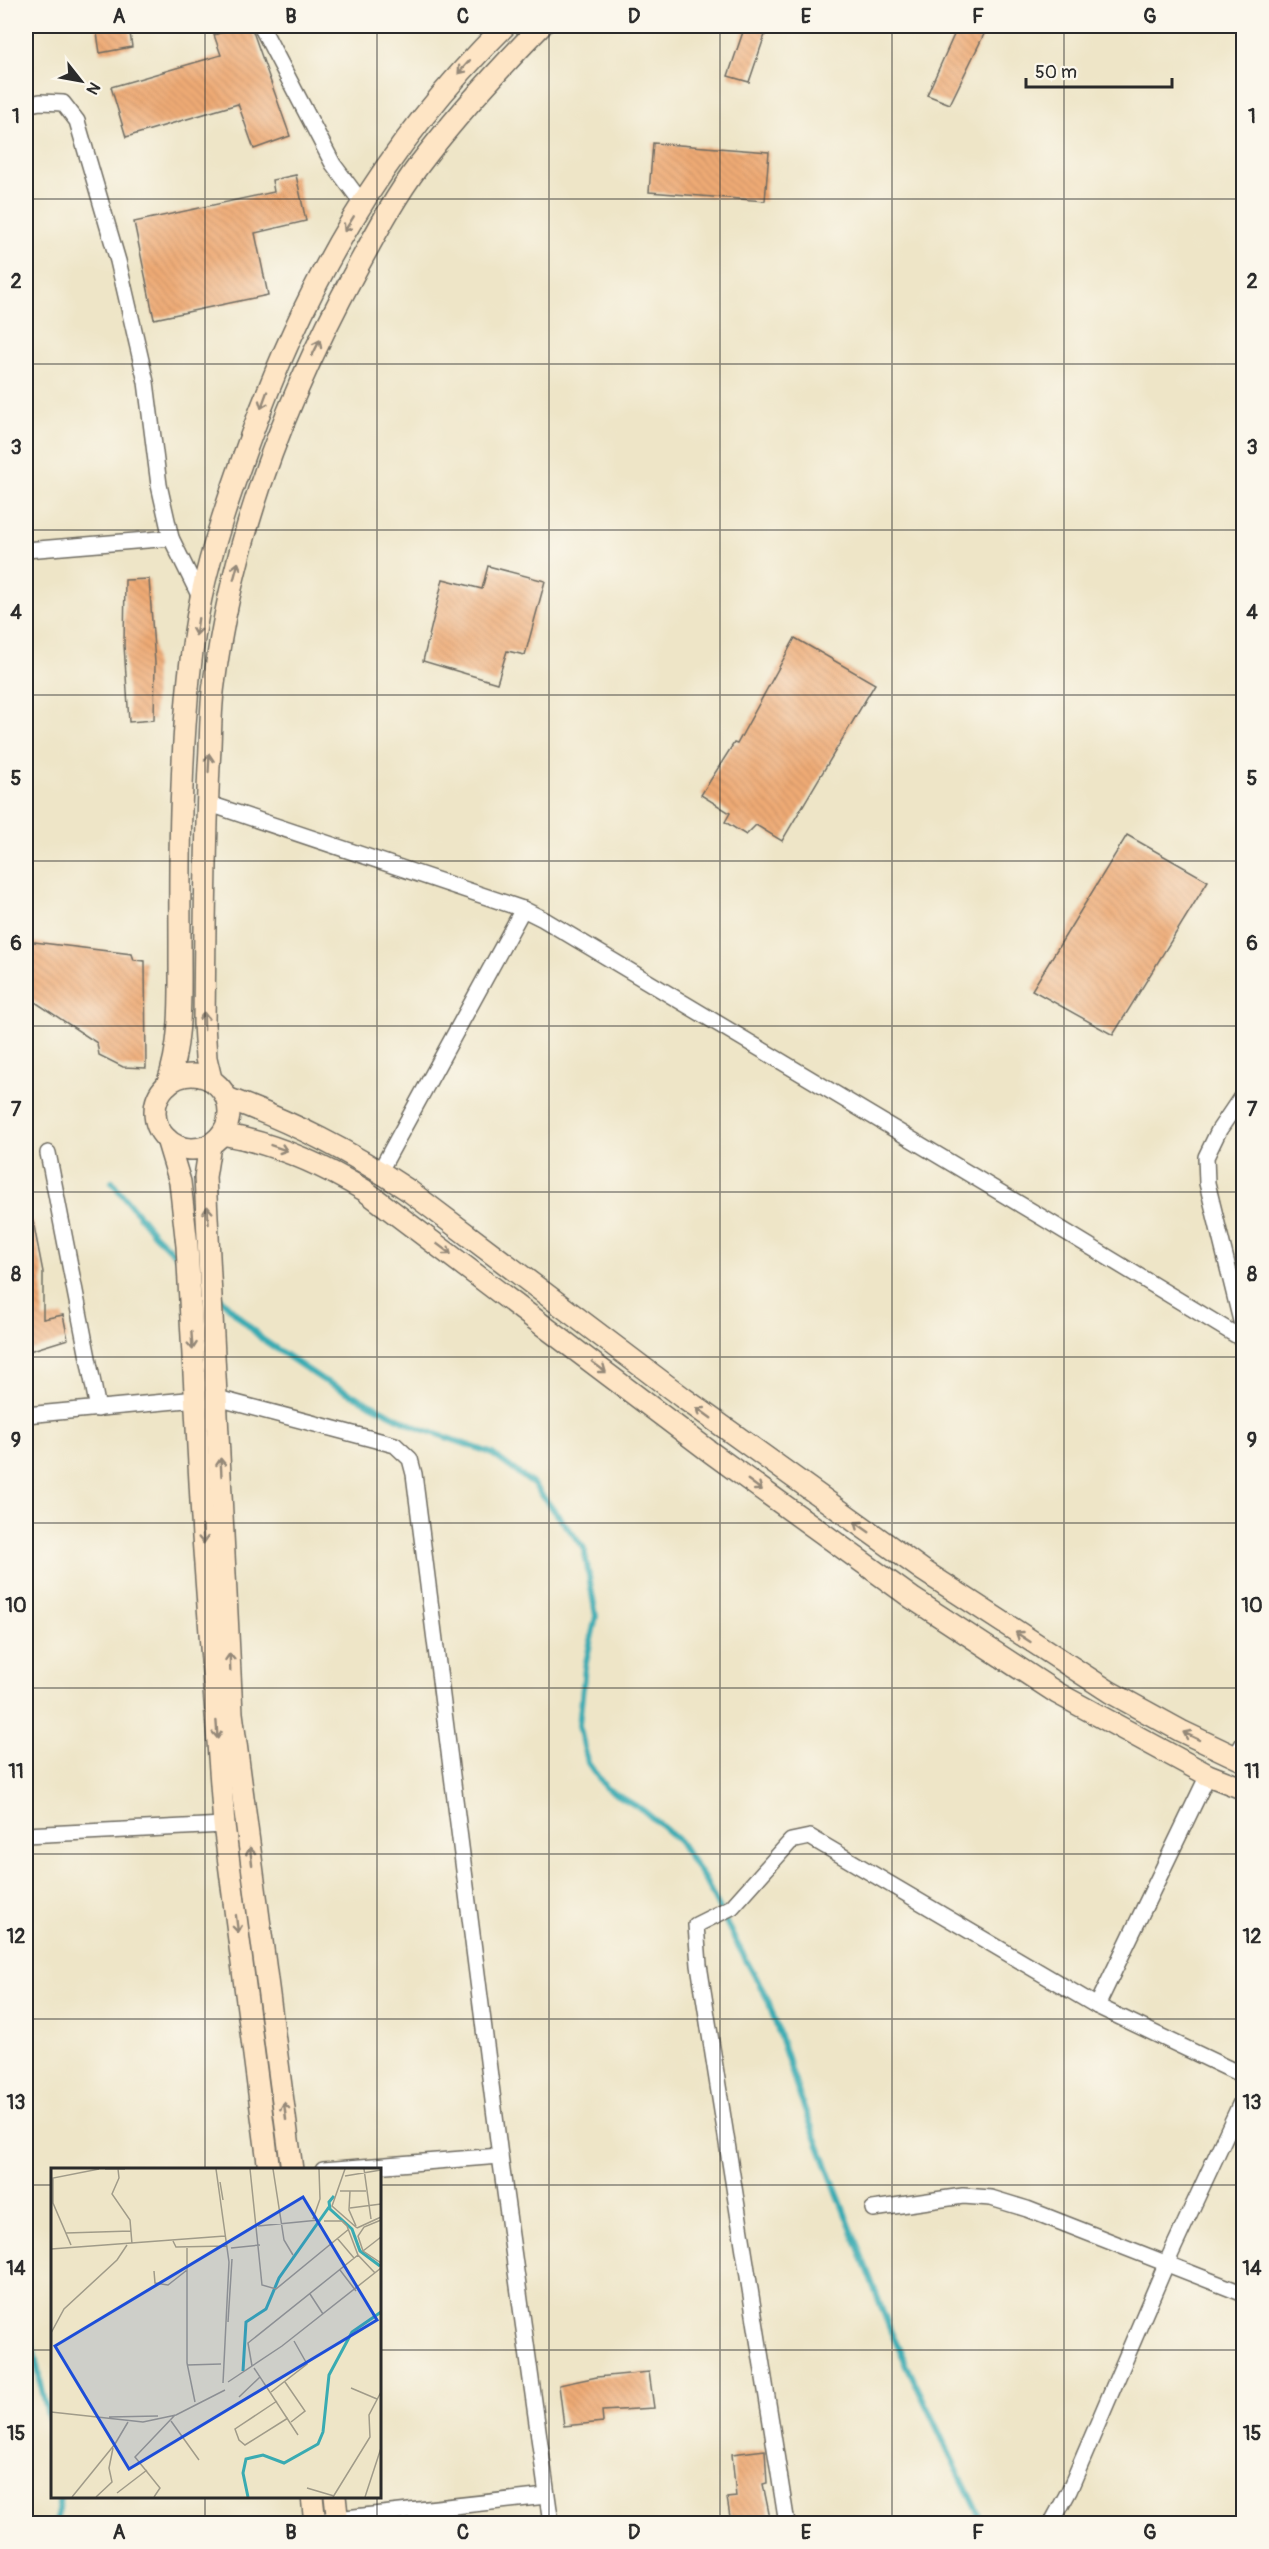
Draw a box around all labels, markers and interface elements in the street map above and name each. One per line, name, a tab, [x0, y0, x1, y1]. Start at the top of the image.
text: A	[113, 4, 126, 29]
text: B	[285, 4, 297, 29]
text: C	[457, 4, 469, 29]
text: D	[628, 4, 641, 29]
text: E	[801, 4, 812, 29]
text: F	[972, 4, 984, 29]
text: G	[1143, 4, 1157, 29]
north arrow	[51, 51, 111, 111]
scale bar	[1026, 51, 1172, 89]
one-way arrow	[457, 59, 471, 74]
text: 50 m	[1035, 61, 1077, 84]
text: N	[82, 78, 104, 98]
text: 1	[12, 104, 20, 129]
text: 1	[1248, 104, 1256, 129]
one-way arrow	[342, 215, 354, 232]
text: 2	[10, 269, 22, 294]
text: 2	[1246, 269, 1258, 294]
one-way arrow	[311, 339, 322, 357]
one-way arrow	[257, 390, 268, 408]
text: 3	[10, 435, 22, 460]
text: 3	[1246, 435, 1258, 460]
one-way arrow	[231, 561, 243, 580]
text: 4	[10, 600, 22, 625]
text: 4	[1246, 600, 1258, 625]
one-way arrow	[192, 616, 203, 636]
one-way arrow	[204, 754, 215, 774]
text: 5	[11, 766, 22, 791]
text: 5	[1247, 766, 1258, 791]
text: 6	[10, 931, 22, 956]
text: 6	[1246, 931, 1258, 956]
one-way arrow	[199, 1011, 210, 1031]
text: 7	[11, 1097, 22, 1122]
text: 7	[1247, 1097, 1258, 1122]
one-way arrow	[269, 1144, 287, 1155]
one-way arrow	[202, 1205, 213, 1225]
one-way arrow	[436, 1242, 452, 1255]
text: 8	[11, 1262, 21, 1287]
text: 8	[1247, 1262, 1257, 1287]
one-way arrow	[187, 1330, 198, 1350]
one-way arrow	[591, 1361, 607, 1374]
one-way arrow	[696, 1407, 712, 1419]
text: 9	[11, 1428, 21, 1453]
text: 9	[1247, 1428, 1257, 1453]
one-way arrow	[215, 1458, 226, 1478]
one-way arrow	[746, 1479, 762, 1491]
one-way arrow	[854, 1521, 871, 1533]
one-way arrow	[197, 1525, 208, 1545]
text: 10	[5, 1593, 27, 1618]
text: 10	[1241, 1593, 1263, 1618]
one-way arrow	[1015, 1630, 1032, 1642]
one-way arrow	[225, 1652, 236, 1672]
one-way arrow	[212, 1719, 223, 1739]
one-way arrow	[1182, 1729, 1200, 1741]
text: 11	[8, 1759, 24, 1784]
text: 11	[1244, 1759, 1260, 1784]
one-way arrow	[245, 1846, 256, 1866]
one-way arrow	[232, 1913, 243, 1933]
text: 12	[7, 1924, 26, 1949]
text: 12	[1243, 1924, 1262, 1949]
text: 13	[7, 2090, 25, 2115]
text: 13	[1243, 2090, 1261, 2115]
one-way arrow	[279, 2102, 290, 2122]
inset map	[51, 2168, 381, 2498]
text: 14	[6, 2256, 26, 2281]
text: 14	[1242, 2256, 1262, 2281]
text: 15	[7, 2421, 25, 2446]
text: 15	[1243, 2421, 1261, 2446]
text: A	[113, 2520, 126, 2545]
text: B	[285, 2520, 297, 2545]
text: C	[457, 2520, 469, 2545]
text: D	[628, 2520, 641, 2545]
text: E	[801, 2520, 812, 2545]
text: F	[972, 2520, 984, 2545]
text: G	[1143, 2520, 1157, 2545]

